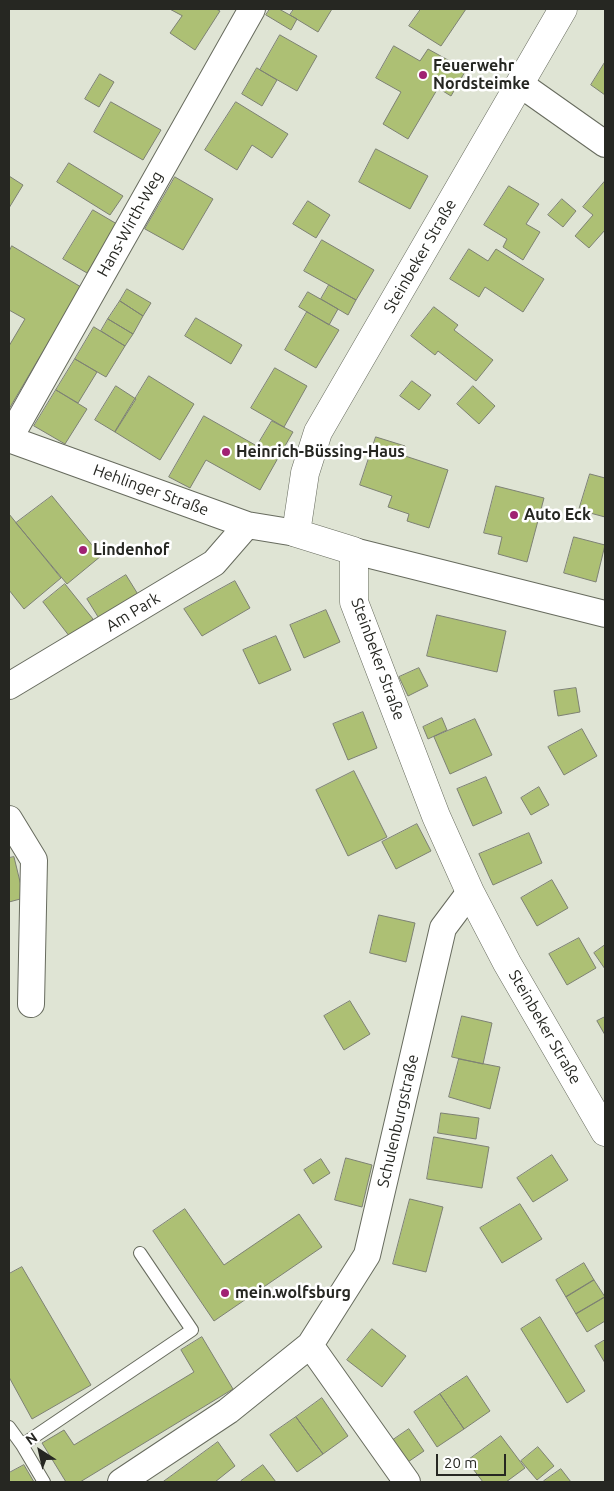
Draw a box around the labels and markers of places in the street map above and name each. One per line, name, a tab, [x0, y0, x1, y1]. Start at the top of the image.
place label: Feuerwehr Nordsteimke	[433, 56, 530, 94]
marker: Feuerwehr Nordsteimke	[417, 69, 429, 81]
place label: Heinrich-Büssing-Haus	[236, 442, 405, 462]
marker: Heinrich-Büssing-Haus	[220, 446, 232, 458]
place label: Auto Eck	[524, 505, 591, 525]
marker: Auto Eck	[508, 509, 520, 521]
place label: Lindenhof	[93, 540, 169, 560]
marker: Lindenhof	[77, 544, 89, 556]
place label: mein.wolfsburg	[235, 1283, 351, 1303]
marker: mein.wolfsburg	[219, 1287, 231, 1299]

